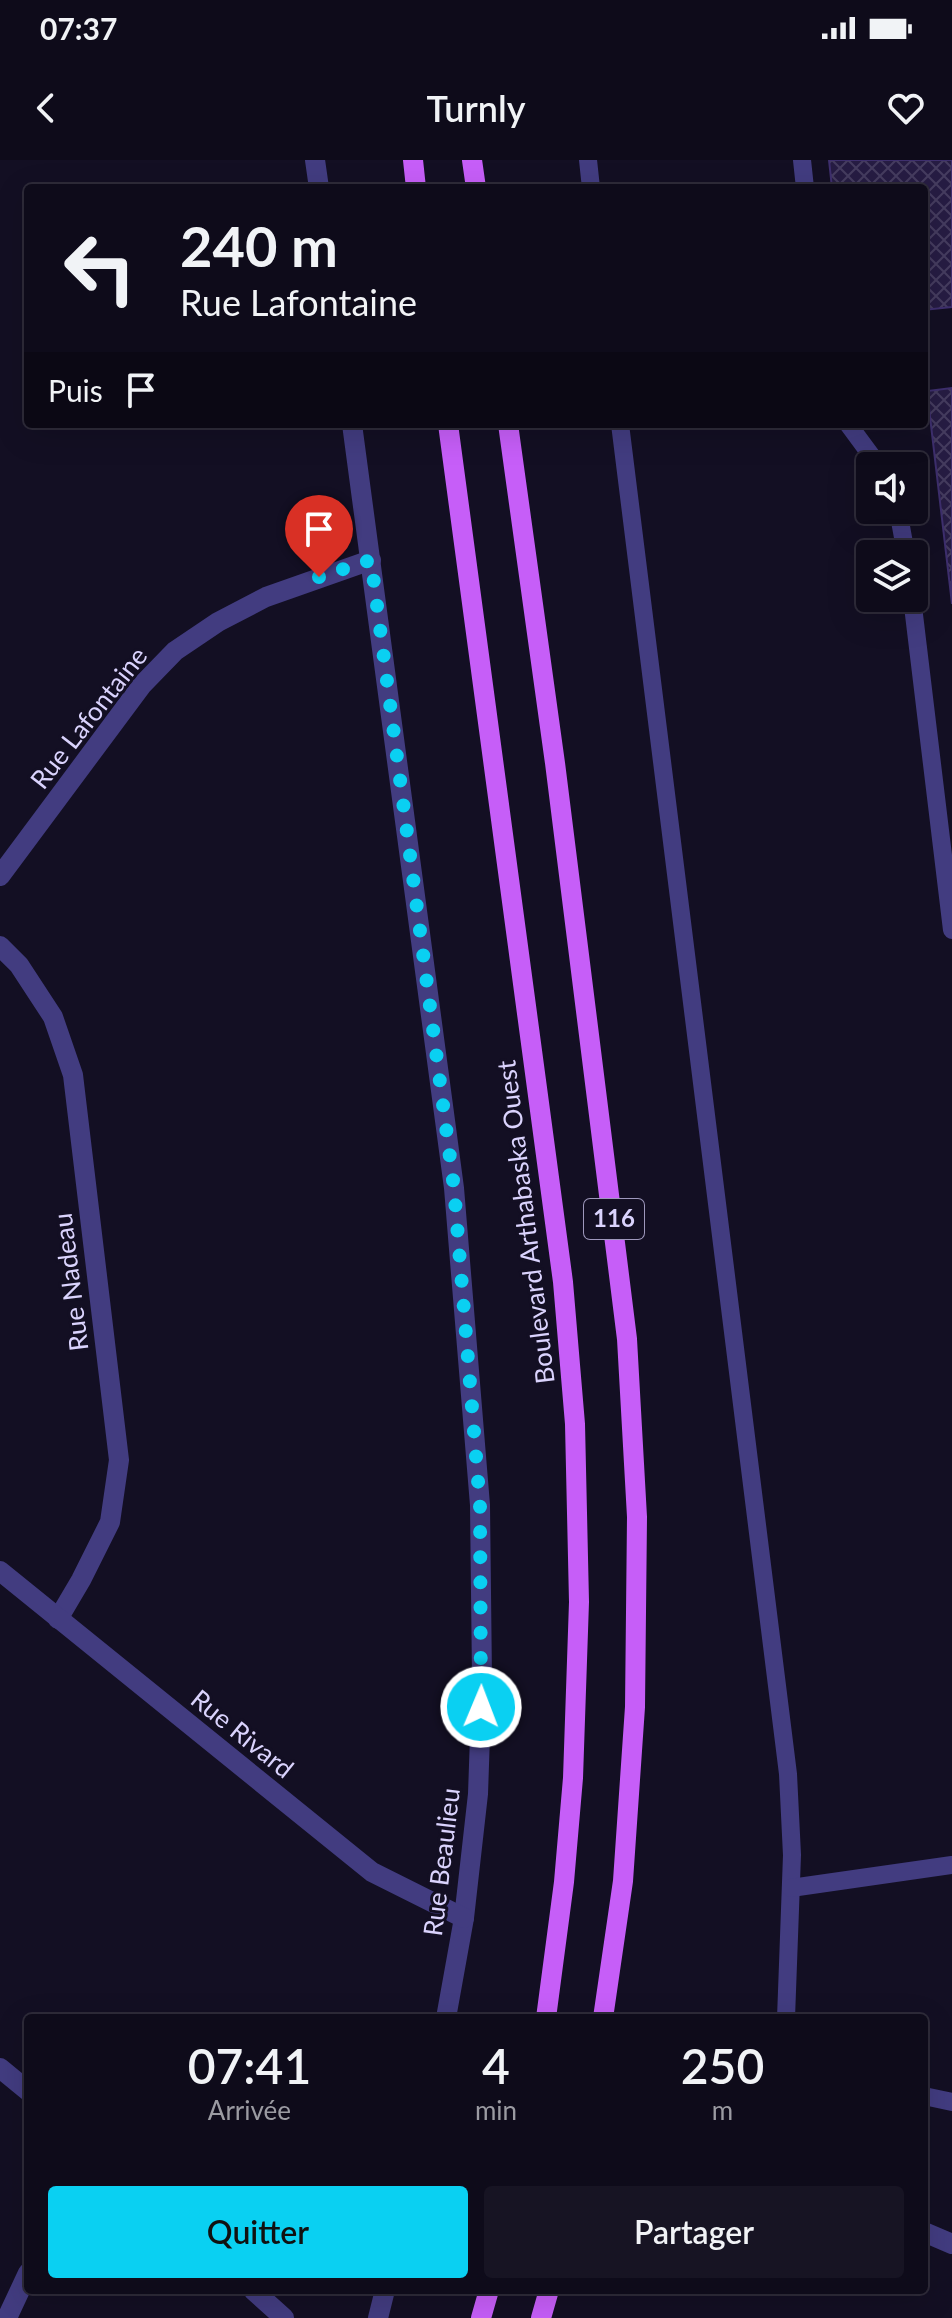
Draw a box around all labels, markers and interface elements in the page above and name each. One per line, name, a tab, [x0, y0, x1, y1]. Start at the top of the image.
text: 07:37	[40, 10, 117, 46]
icon: back	[24, 86, 68, 130]
text: Turnly	[426, 86, 526, 130]
icon: heart	[884, 86, 928, 130]
text: 240 m	[180, 212, 338, 279]
icon: left	[48, 216, 152, 320]
text: Rue Lafontaine	[180, 280, 417, 324]
icon: arrive	[119, 368, 163, 412]
text: Puis	[48, 372, 103, 408]
map controls	[856, 452, 928, 612]
button: sound	[856, 452, 928, 524]
pin	[285, 495, 353, 577]
icon: arrive	[297, 507, 341, 551]
button: layers	[856, 540, 928, 612]
street label: Rue Lafontaine	[23, 640, 154, 795]
street label: Boulevard Arthabaska Ouest	[489, 1058, 561, 1386]
road number: 116	[584, 1199, 644, 1239]
street label: Rue Nadeau	[46, 1211, 94, 1353]
position arrow	[439, 1665, 523, 1749]
street label: Rue Rivard	[185, 1682, 300, 1784]
street label: Rue Beaulieu	[416, 1786, 466, 1938]
text: 07:41	[188, 2037, 311, 2094]
text: 4	[482, 2037, 510, 2094]
text: 250	[681, 2037, 764, 2094]
text: Arrivée	[208, 2094, 291, 2126]
text: min	[475, 2094, 517, 2126]
text: m	[712, 2094, 733, 2126]
button: Quitter	[48, 2186, 468, 2278]
button: Partager	[484, 2186, 904, 2278]

